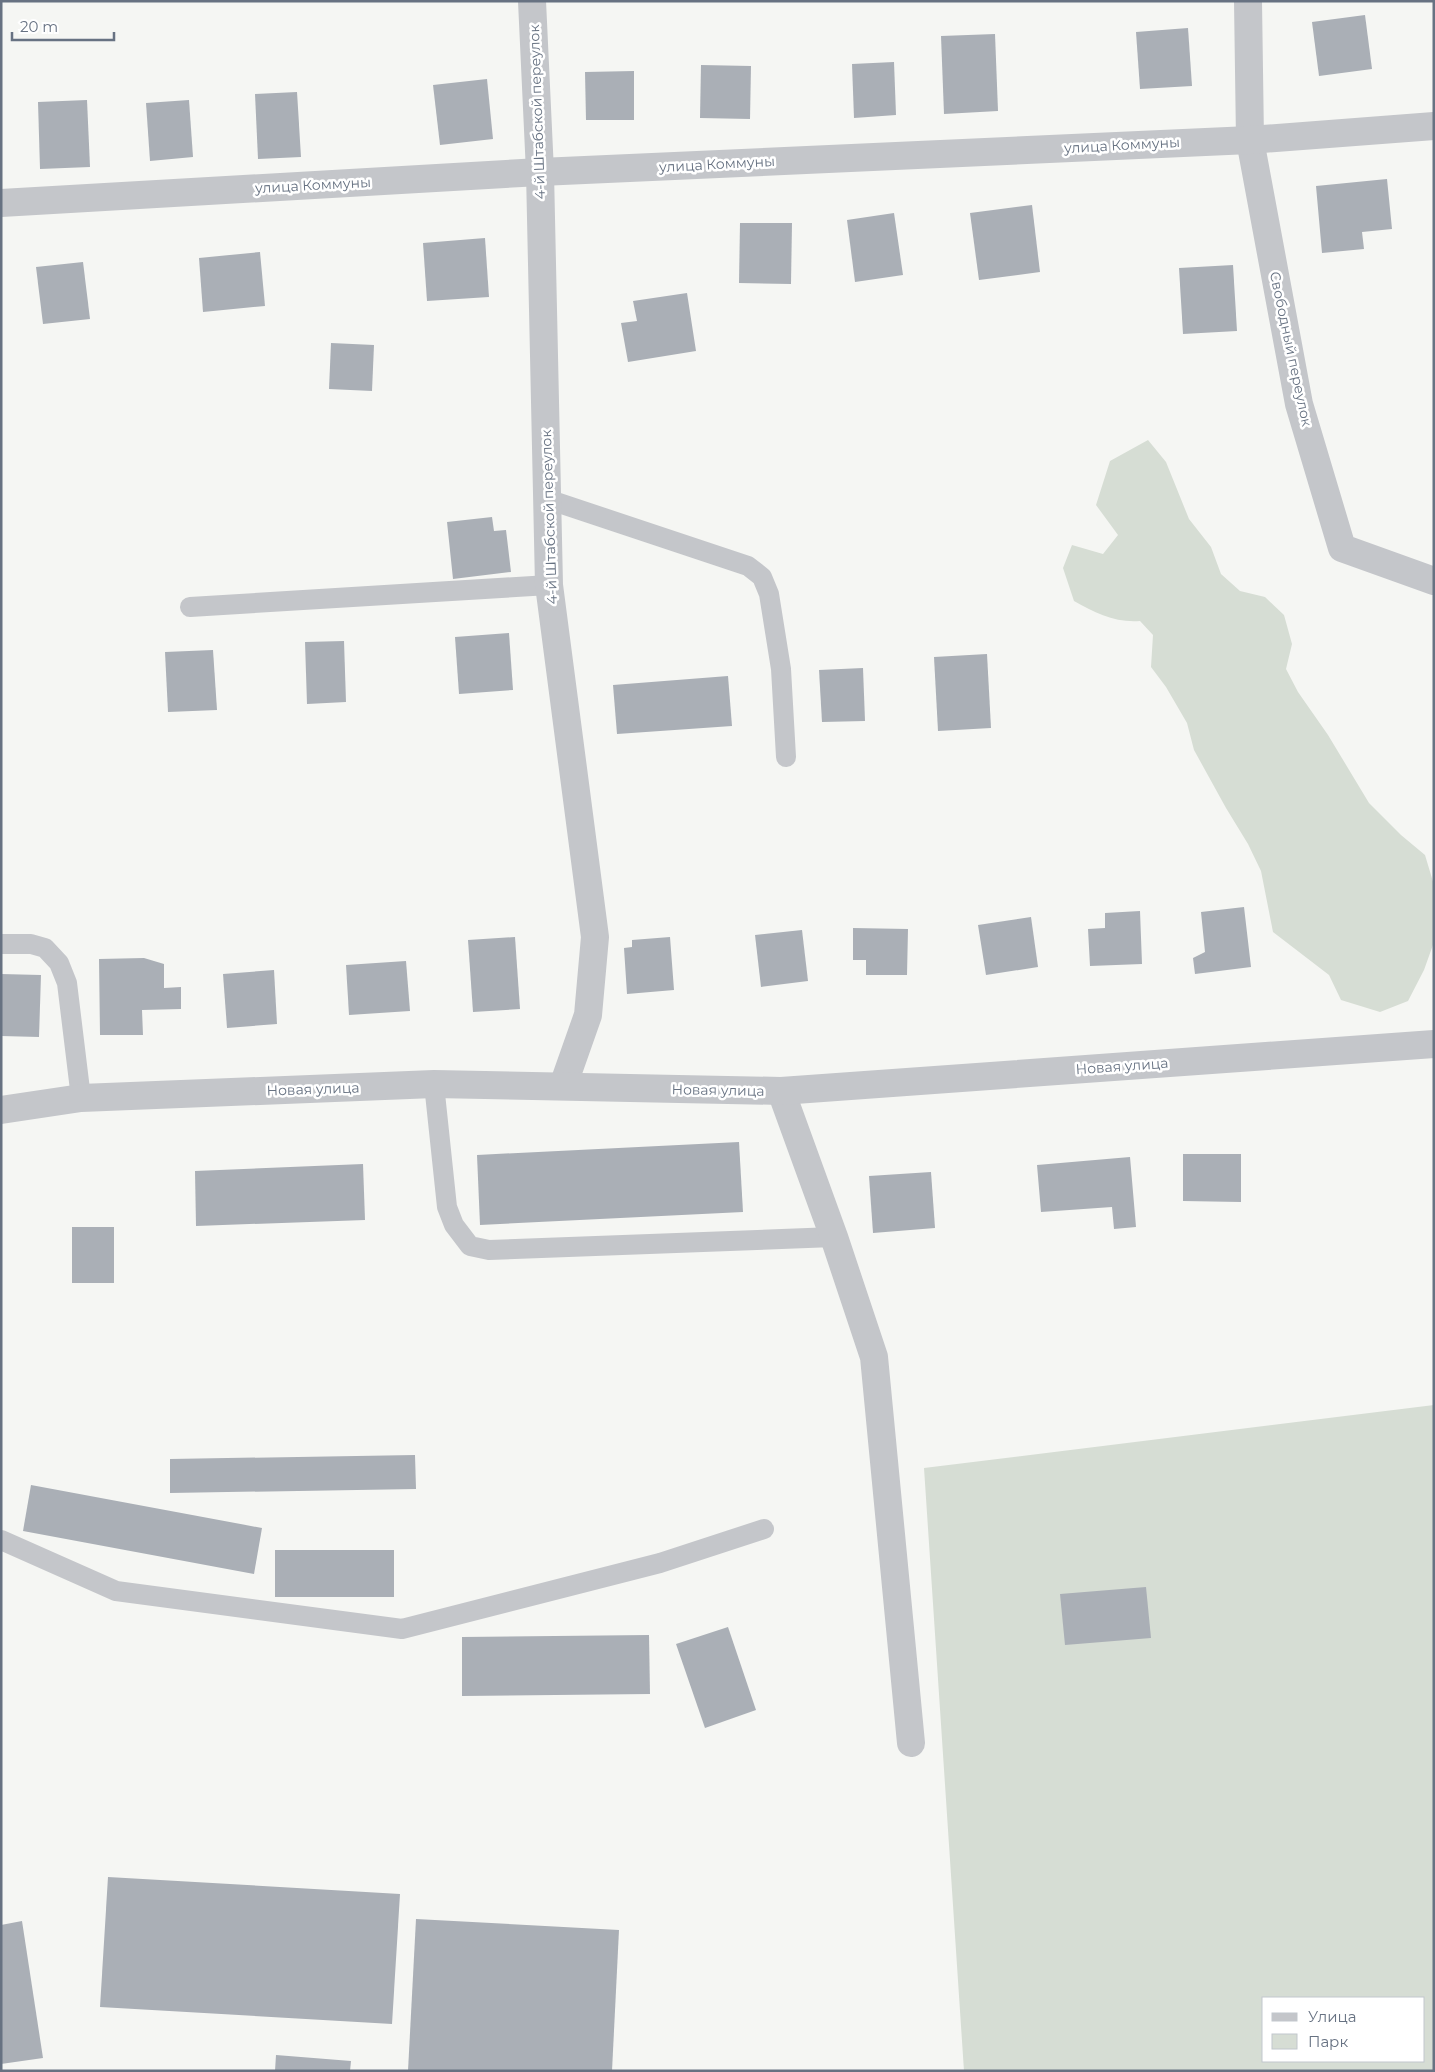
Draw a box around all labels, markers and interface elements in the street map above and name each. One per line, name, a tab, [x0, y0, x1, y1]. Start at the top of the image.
scale bar	[12, 10, 115, 42]
text: 20 m	[20, 17, 58, 36]
street label: 4-й Штабской переулок	[525, 24, 549, 200]
street label: улица Коммуны	[1063, 133, 1180, 157]
street label: улица Коммуны	[658, 152, 775, 176]
street label: улица Коммуны	[254, 173, 371, 197]
street label: Свободный переулок	[1266, 270, 1316, 428]
street label: 4-й Штабской переулок	[537, 429, 561, 605]
street label: Новая улица	[1075, 1054, 1169, 1078]
street label: Новая улица	[266, 1078, 360, 1100]
street label: Новая улица	[671, 1080, 765, 1100]
legend	[1262, 1997, 1425, 2062]
text: Улица	[1308, 2007, 1356, 2026]
text: Парк	[1308, 2032, 1348, 2051]

